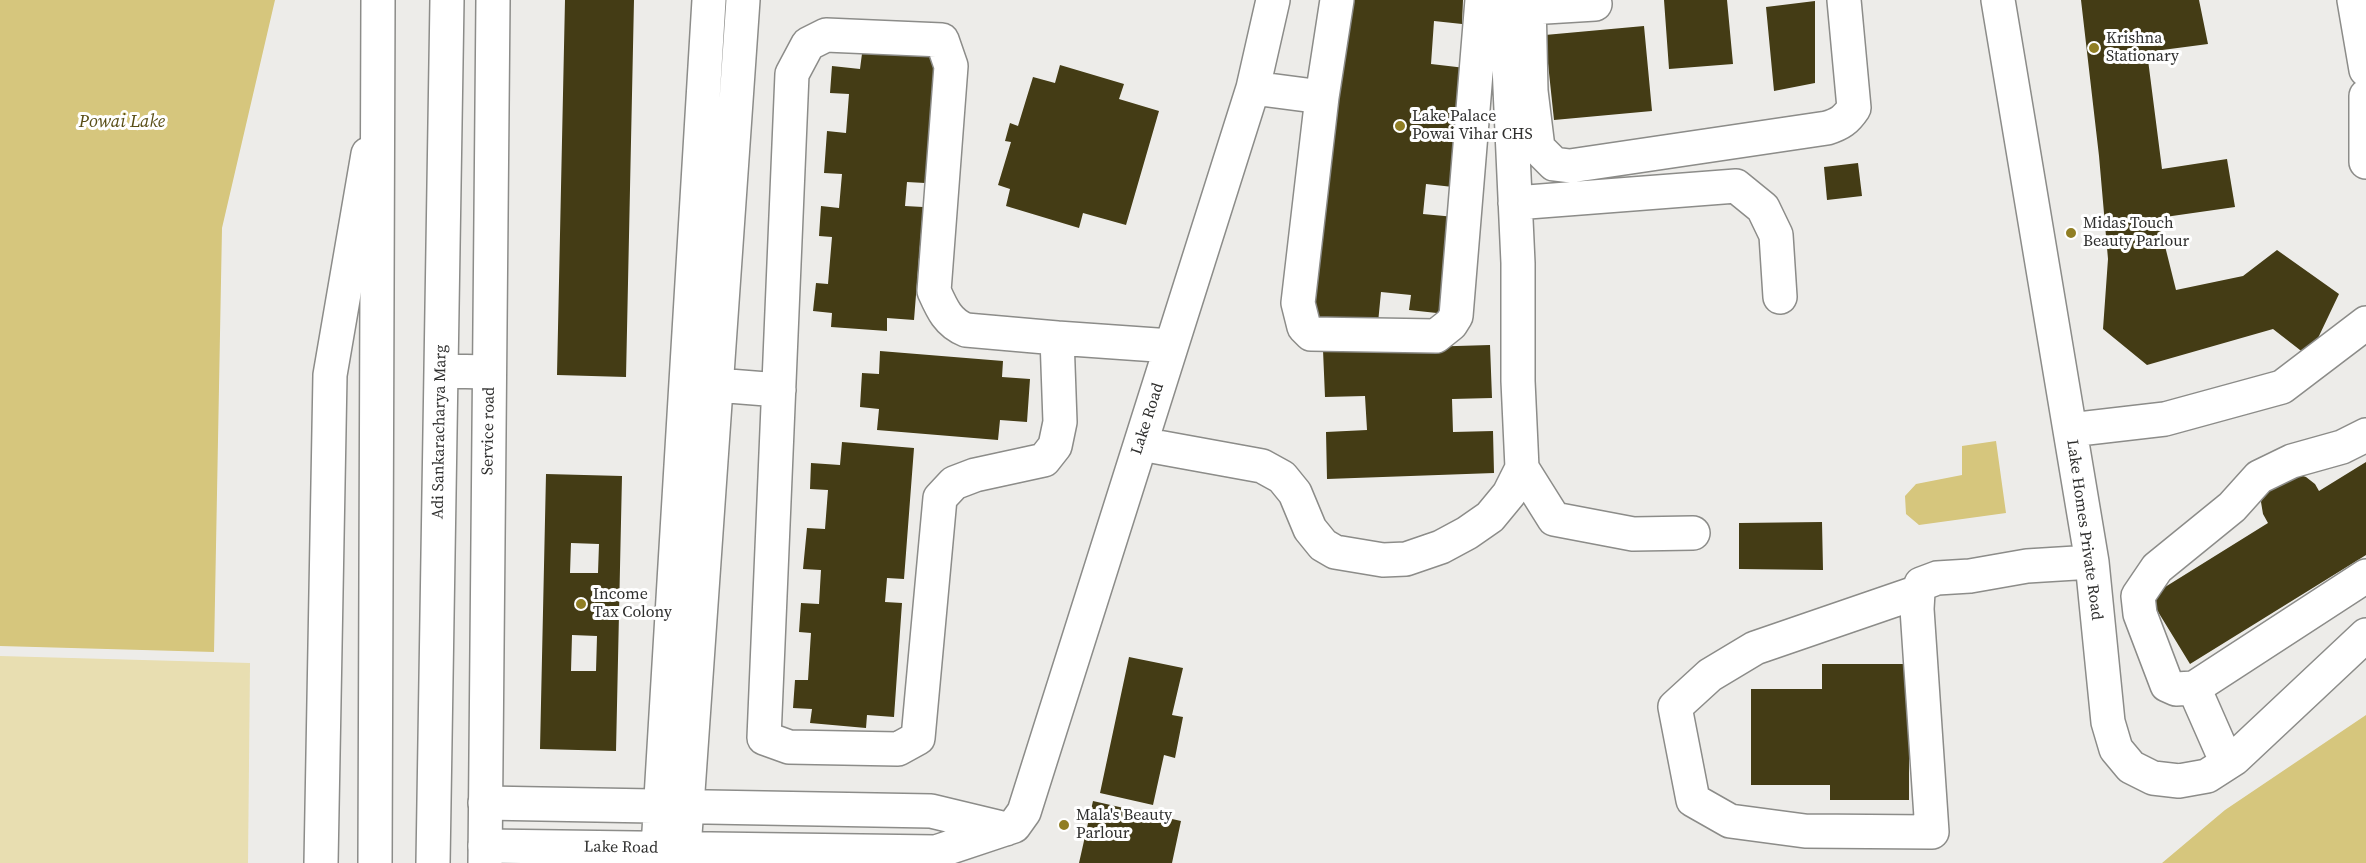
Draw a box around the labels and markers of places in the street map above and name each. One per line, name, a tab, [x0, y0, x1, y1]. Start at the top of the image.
place label: Krishna Stationary	[2106, 29, 2179, 67]
marker: Krishna Stationary	[2087, 41, 2101, 55]
place label: Lake Palace Powai Vihar CHS	[1412, 107, 1533, 145]
marker: Lake Palace Powai Vihar CHS	[1393, 119, 1407, 133]
place label: Midas Touch Beauty Parlour	[2083, 214, 2189, 252]
marker: Midas Touch Beauty Parlour	[2064, 226, 2078, 240]
place label: Income Tax Colony	[593, 585, 672, 623]
marker: Income Tax Colony	[574, 597, 588, 611]
place label: Mala's Beauty Parlour	[1076, 806, 1172, 844]
marker: Mala's Beauty Parlour	[1057, 818, 1071, 832]

